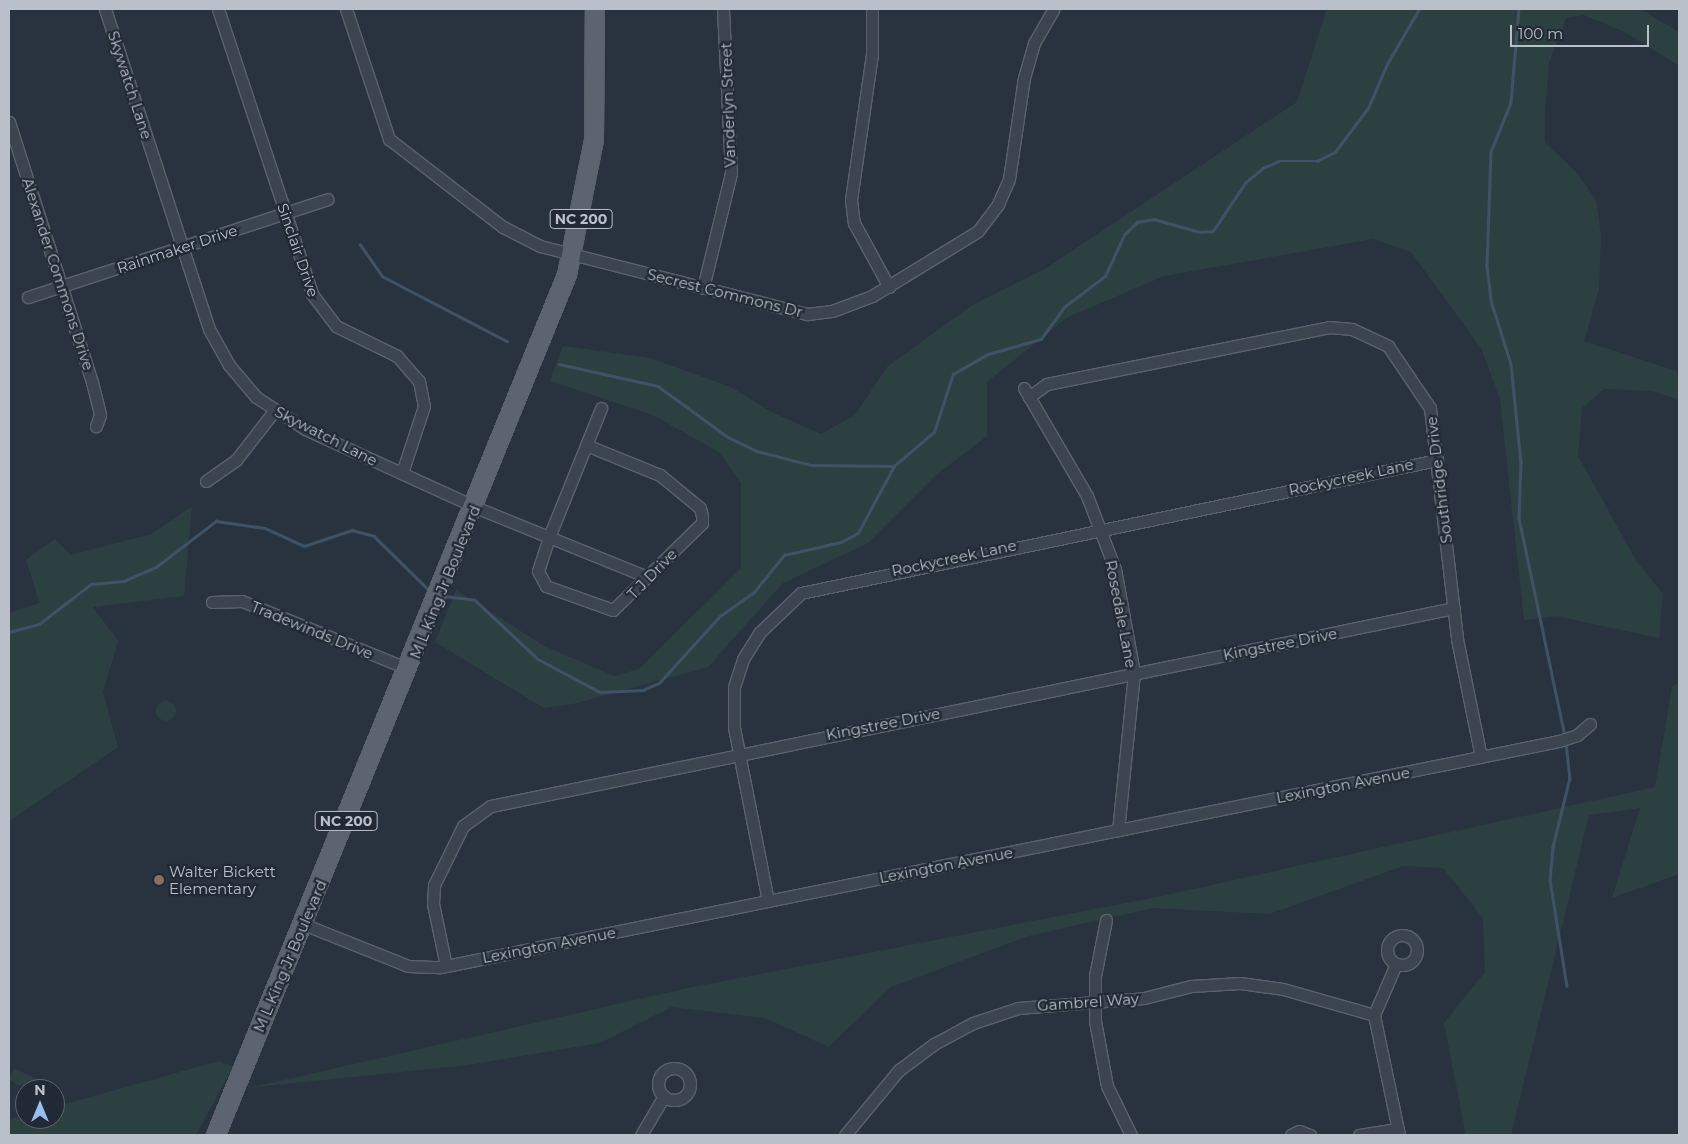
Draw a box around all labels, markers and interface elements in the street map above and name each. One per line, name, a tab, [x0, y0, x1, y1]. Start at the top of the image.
scale bar	[1513, 15, 1652, 47]
text: 100 m	[1518, 24, 1563, 43]
street label: Skywatch Lane	[104, 29, 156, 141]
street label: Vanderlyn Street	[717, 42, 739, 168]
street label: Alexander Commons Drive	[18, 176, 98, 372]
street label: Sinclair Drive	[274, 201, 322, 299]
road number: NC 200	[548, 208, 614, 230]
street label: Rainmaker Drive	[115, 221, 239, 277]
street label: Secrest Commons Dr	[645, 265, 805, 321]
street label: Skywatch Lane	[272, 402, 380, 470]
street label: Southridge Drive	[1422, 416, 1456, 544]
street label: Rockycreek Lane	[1287, 455, 1415, 499]
street label: M L King Jr Boulevard	[406, 503, 484, 661]
street label: Rockycreek Lane	[890, 536, 1018, 580]
street label: T J Drive	[624, 545, 680, 603]
street label: Rosedale Lane	[1102, 559, 1140, 669]
street label: Tradewinds Drive	[248, 597, 376, 663]
street label: Kingstree Drive	[1222, 624, 1338, 664]
street label: Kingstree Drive	[825, 704, 941, 744]
street label: Lexington Avenue	[1275, 763, 1411, 807]
road number: NC 200	[314, 809, 378, 832]
street label: Lexington Avenue	[878, 843, 1014, 887]
place label: Walter Bickett Elementary	[169, 862, 276, 897]
marker: Walter Bickett Elementary	[153, 874, 165, 886]
street label: M L King Jr Boulevard	[250, 877, 330, 1035]
street label: Lexington Avenue	[481, 923, 617, 967]
street label: Gambrel Way	[1037, 989, 1139, 1015]
north arrow	[15, 1079, 65, 1129]
text: N	[34, 1081, 46, 1099]

